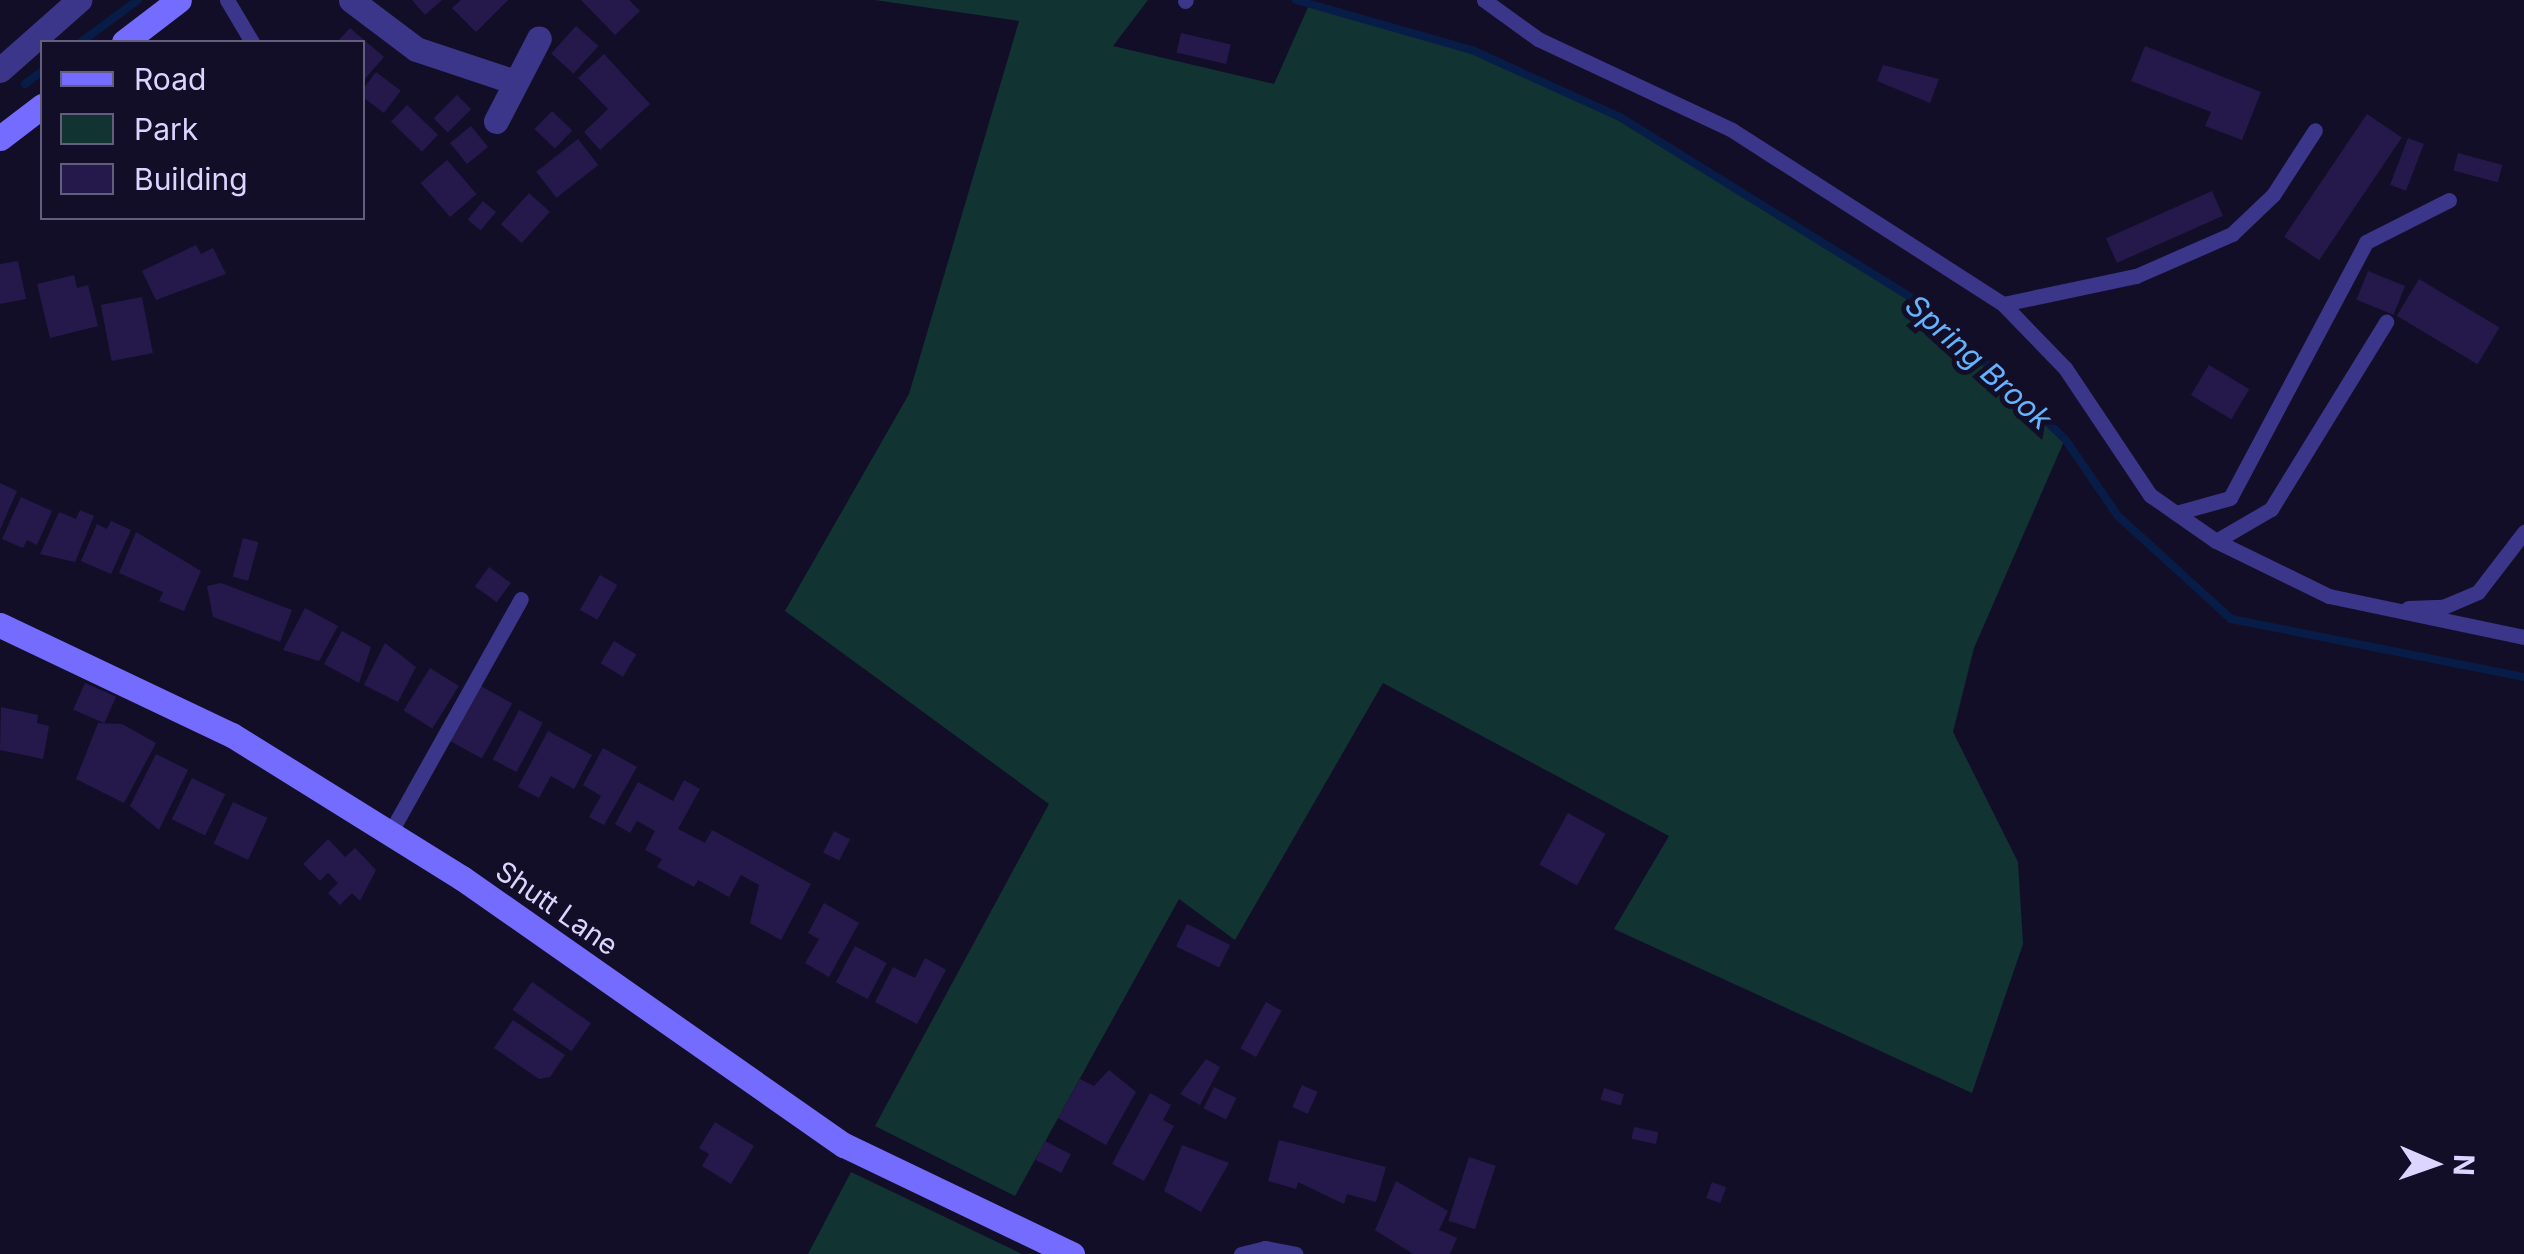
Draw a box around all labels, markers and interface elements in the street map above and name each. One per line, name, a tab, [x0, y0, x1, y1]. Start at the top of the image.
legend	[40, 40, 365, 220]
text: Road	[134, 61, 206, 97]
text: Park	[134, 111, 198, 147]
text: Building	[134, 161, 248, 197]
water label: Spring Brook	[1899, 287, 2059, 437]
street label: Shutt Lane	[490, 854, 624, 962]
north arrow	[2384, 1114, 2484, 1214]
text: N	[2447, 1154, 2481, 1176]

